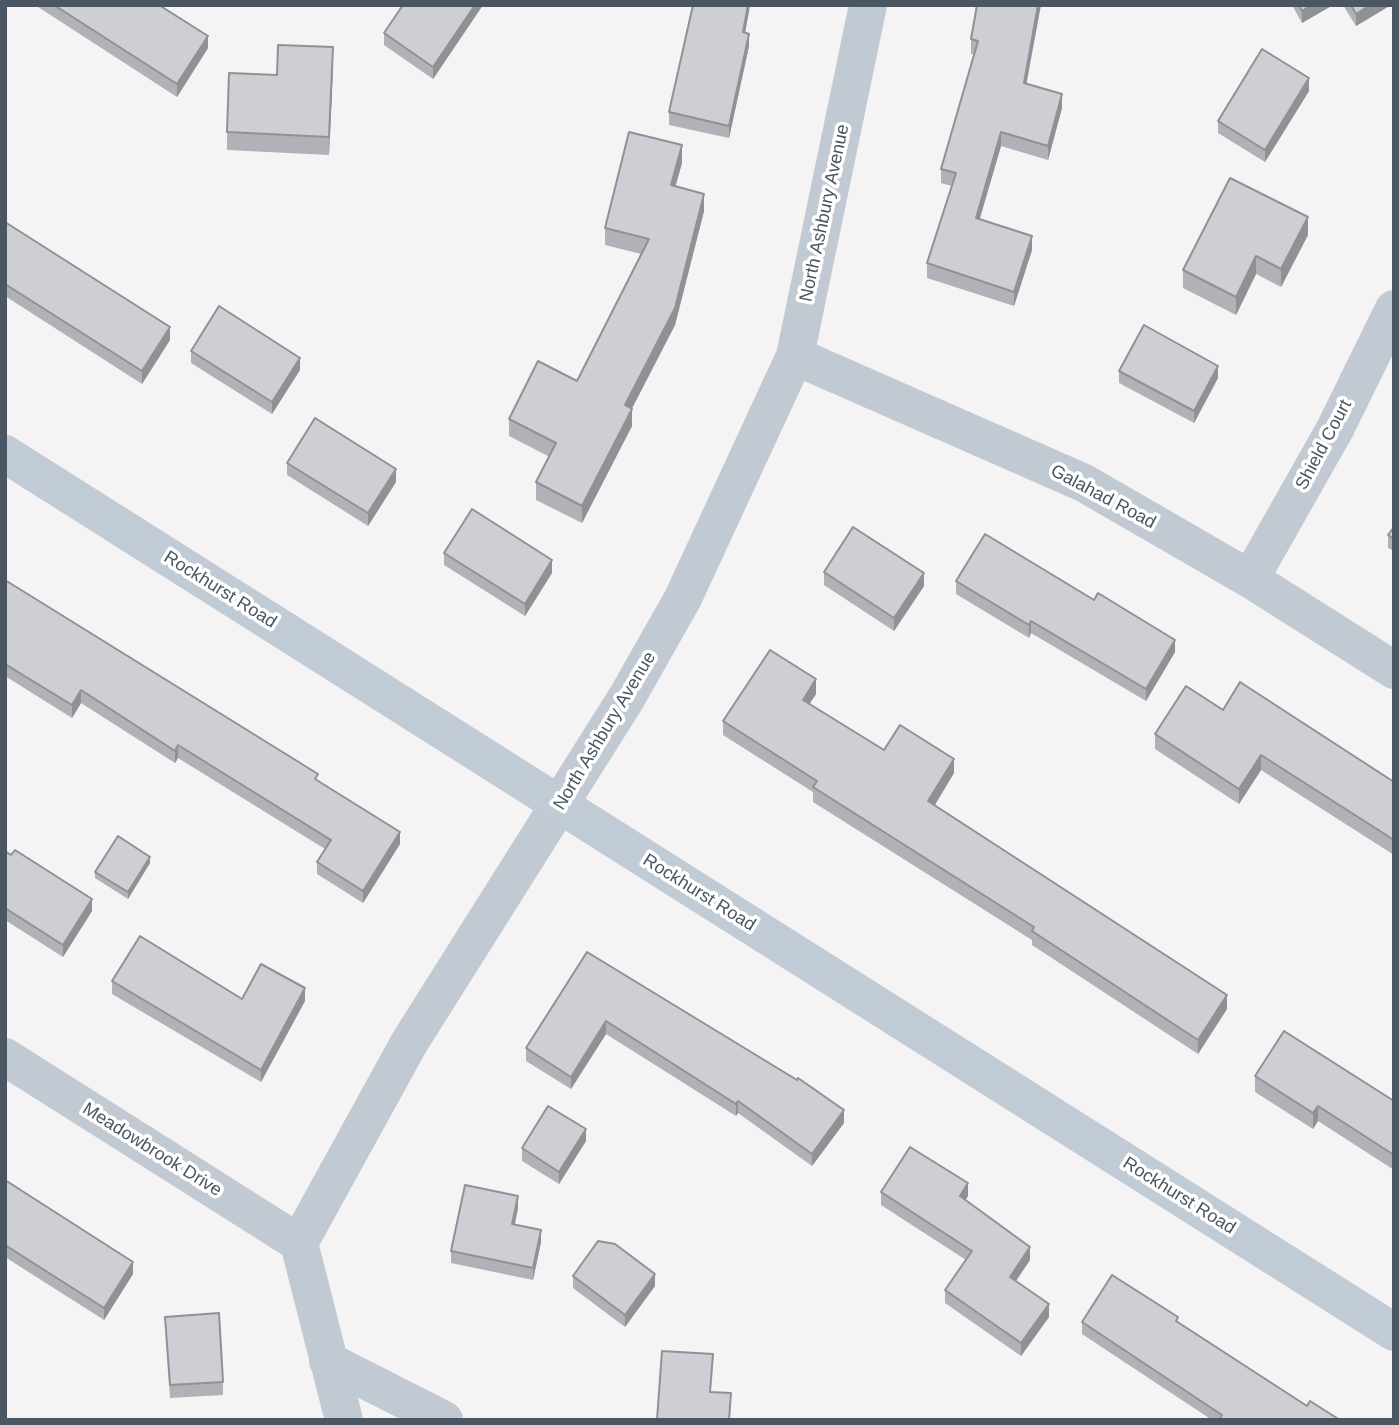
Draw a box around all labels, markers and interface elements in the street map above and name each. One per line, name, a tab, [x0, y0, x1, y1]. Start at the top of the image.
street label: North Ashbury Avenue	[796, 122, 854, 304]
street label: Shield Court	[1291, 396, 1357, 494]
street label: Galahad Road	[1047, 460, 1159, 534]
street label: Rockhurst Road	[160, 547, 280, 633]
street label: North Ashbury Avenue	[549, 648, 661, 814]
street label: Rockhurst Road	[639, 850, 759, 936]
street label: Meadowbrook Drive	[78, 1098, 226, 1202]
street label: Rockhurst Road	[1119, 1153, 1239, 1239]

